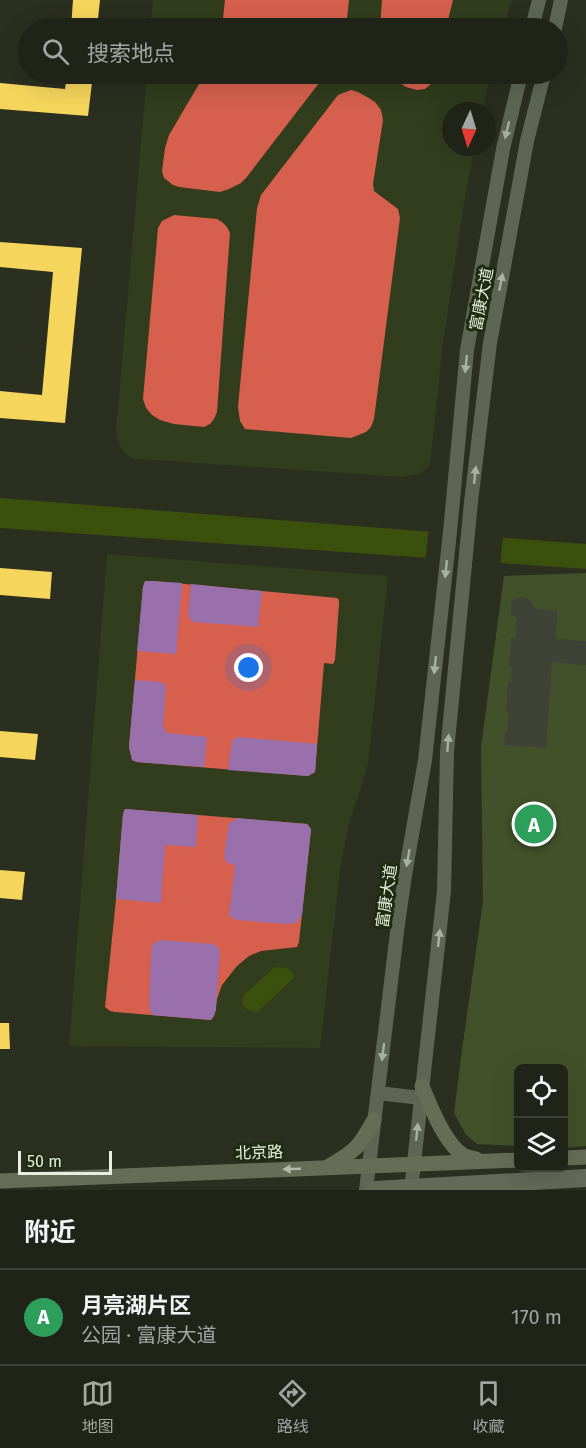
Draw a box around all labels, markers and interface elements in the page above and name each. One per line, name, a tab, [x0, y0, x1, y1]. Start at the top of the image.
search box	[18, 18, 568, 84]
icon: search	[39, 35, 72, 68]
text: 搜索地点	[87, 40, 175, 67]
north arrow	[442, 102, 496, 156]
one-way arrow	[502, 121, 512, 139]
street label: 富康大道	[466, 266, 497, 332]
one-way arrow	[497, 272, 506, 291]
one-way arrow	[461, 354, 471, 373]
one-way arrow	[470, 466, 479, 485]
one-way arrow	[441, 560, 451, 579]
your location	[234, 653, 263, 682]
one-way arrow	[430, 656, 440, 675]
one-way arrow	[443, 734, 453, 753]
pin: A	[514, 802, 554, 846]
one-way arrow	[403, 849, 412, 868]
street label: 富康大道	[373, 863, 400, 929]
one-way arrow	[434, 928, 443, 947]
one-way arrow	[378, 1042, 387, 1061]
map controls	[514, 1064, 568, 1172]
button: locate	[514, 1064, 568, 1118]
button: layers	[514, 1118, 568, 1172]
one-way arrow	[412, 1122, 422, 1141]
street label: 北京路	[235, 1142, 283, 1163]
scale bar	[18, 1148, 112, 1176]
text: 50 m	[27, 1152, 62, 1171]
one-way arrow	[283, 1164, 302, 1174]
text: 附近	[24, 1217, 76, 1248]
text: 月亮湖片区	[81, 1292, 191, 1319]
text: A	[38, 1305, 49, 1329]
text: 170 m	[511, 1305, 562, 1329]
text: 公园 · 富康大道	[81, 1323, 216, 1347]
tab: 地图	[81, 1377, 114, 1437]
tab: 路线	[276, 1377, 309, 1437]
tab: 收藏	[472, 1377, 505, 1437]

